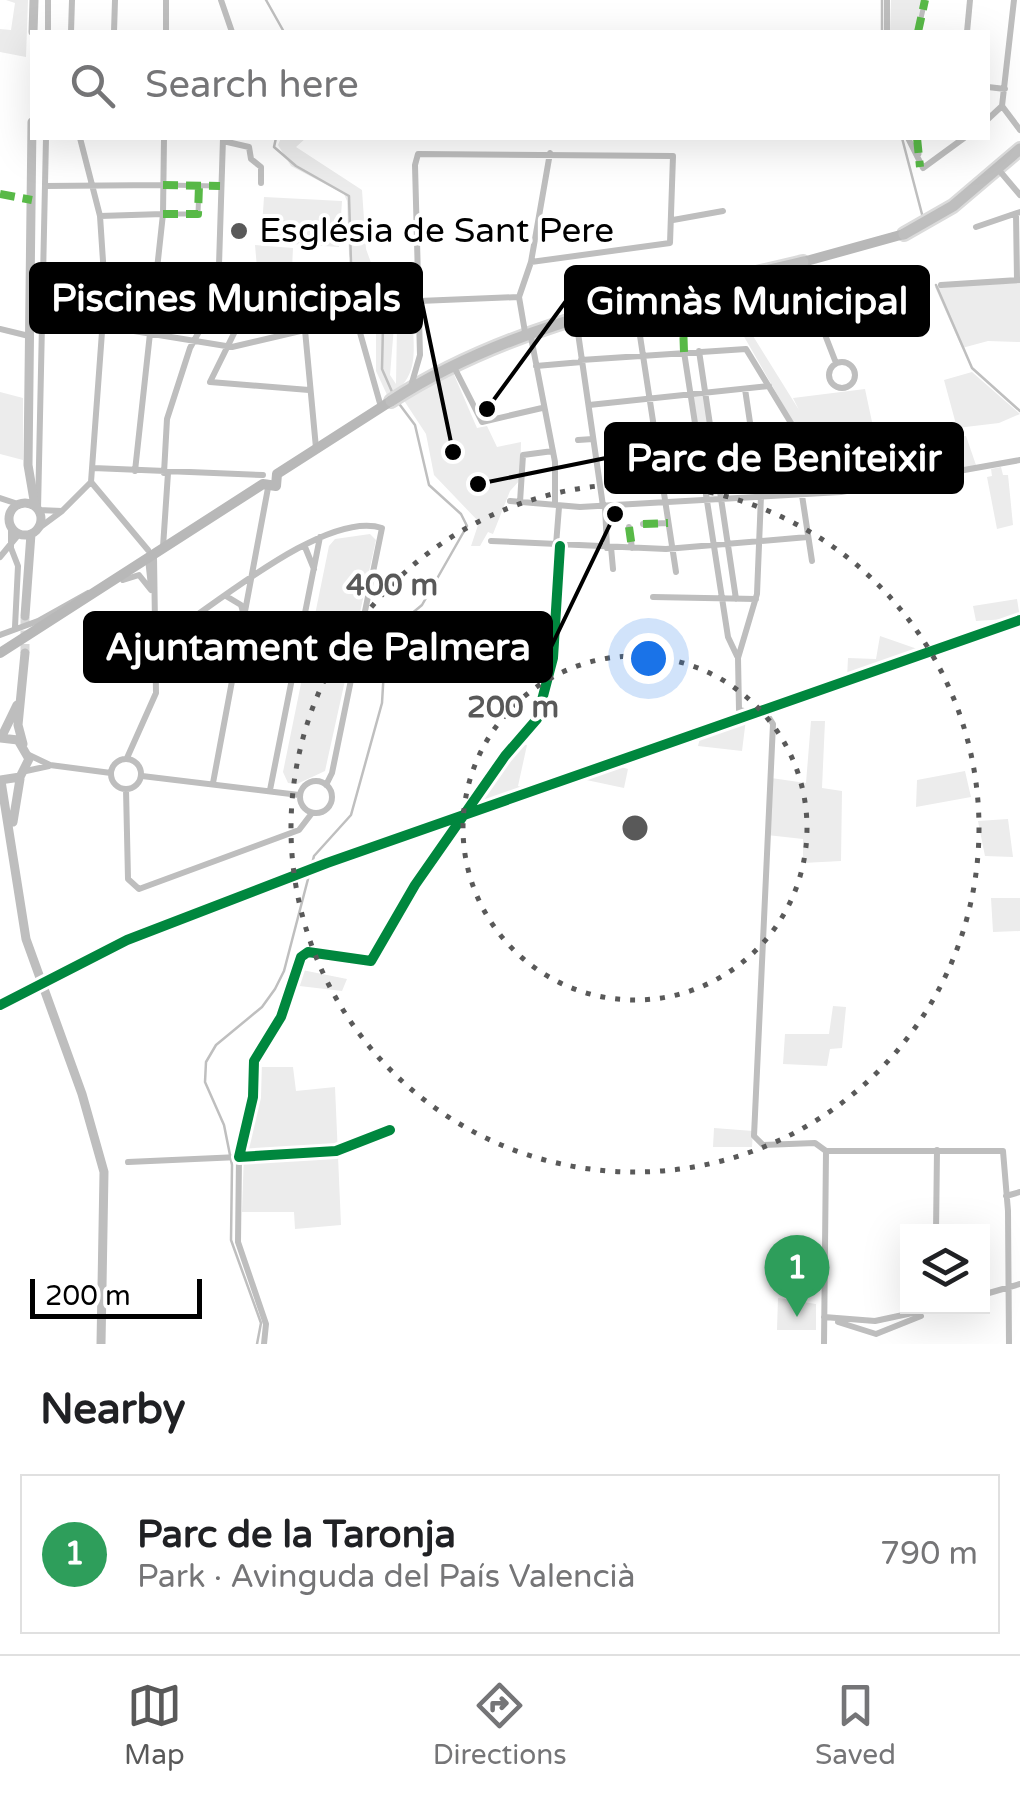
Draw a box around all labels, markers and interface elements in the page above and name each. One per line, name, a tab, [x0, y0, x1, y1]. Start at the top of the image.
search box	[30, 30, 990, 140]
icon: search	[65, 58, 120, 113]
text: Search here	[145, 62, 359, 108]
place label: Església de Sant Pere	[259, 210, 614, 252]
marker: Església de Sant Pere	[228, 220, 250, 242]
callout: Piscines Municipals	[31, 264, 421, 332]
callout: Gimnàs Municipal	[566, 267, 928, 335]
text: Piscines Municipals	[51, 276, 401, 322]
text: Gimnàs Municipal	[586, 279, 908, 325]
callout: Parc de Beniteixir	[606, 424, 962, 492]
text: Parc de Beniteixir	[626, 436, 942, 482]
text: 400 m	[346, 567, 438, 604]
callout: Ajuntament de Palmera	[85, 613, 551, 681]
text: Ajuntament de Palmera	[105, 625, 531, 671]
your location	[623, 633, 674, 684]
text: 200 m	[467, 689, 559, 726]
centre of rings	[617, 810, 653, 846]
map controls	[900, 1224, 990, 1314]
button: layers	[900, 1224, 990, 1314]
pin: 1	[764, 1234, 830, 1317]
scale bar	[30, 1274, 202, 1318]
text: 200 m	[45, 1279, 131, 1313]
text: Nearby	[40, 1384, 185, 1435]
text: Parc de la Taronja	[137, 1512, 456, 1558]
text: 1	[64, 1535, 85, 1573]
text: 790 m	[880, 1535, 978, 1573]
text: Park · Avinguda del País Valencià	[137, 1558, 636, 1596]
tab: Map	[124, 1678, 185, 1772]
tab: Directions	[433, 1678, 567, 1772]
tab: Saved	[815, 1678, 896, 1772]

